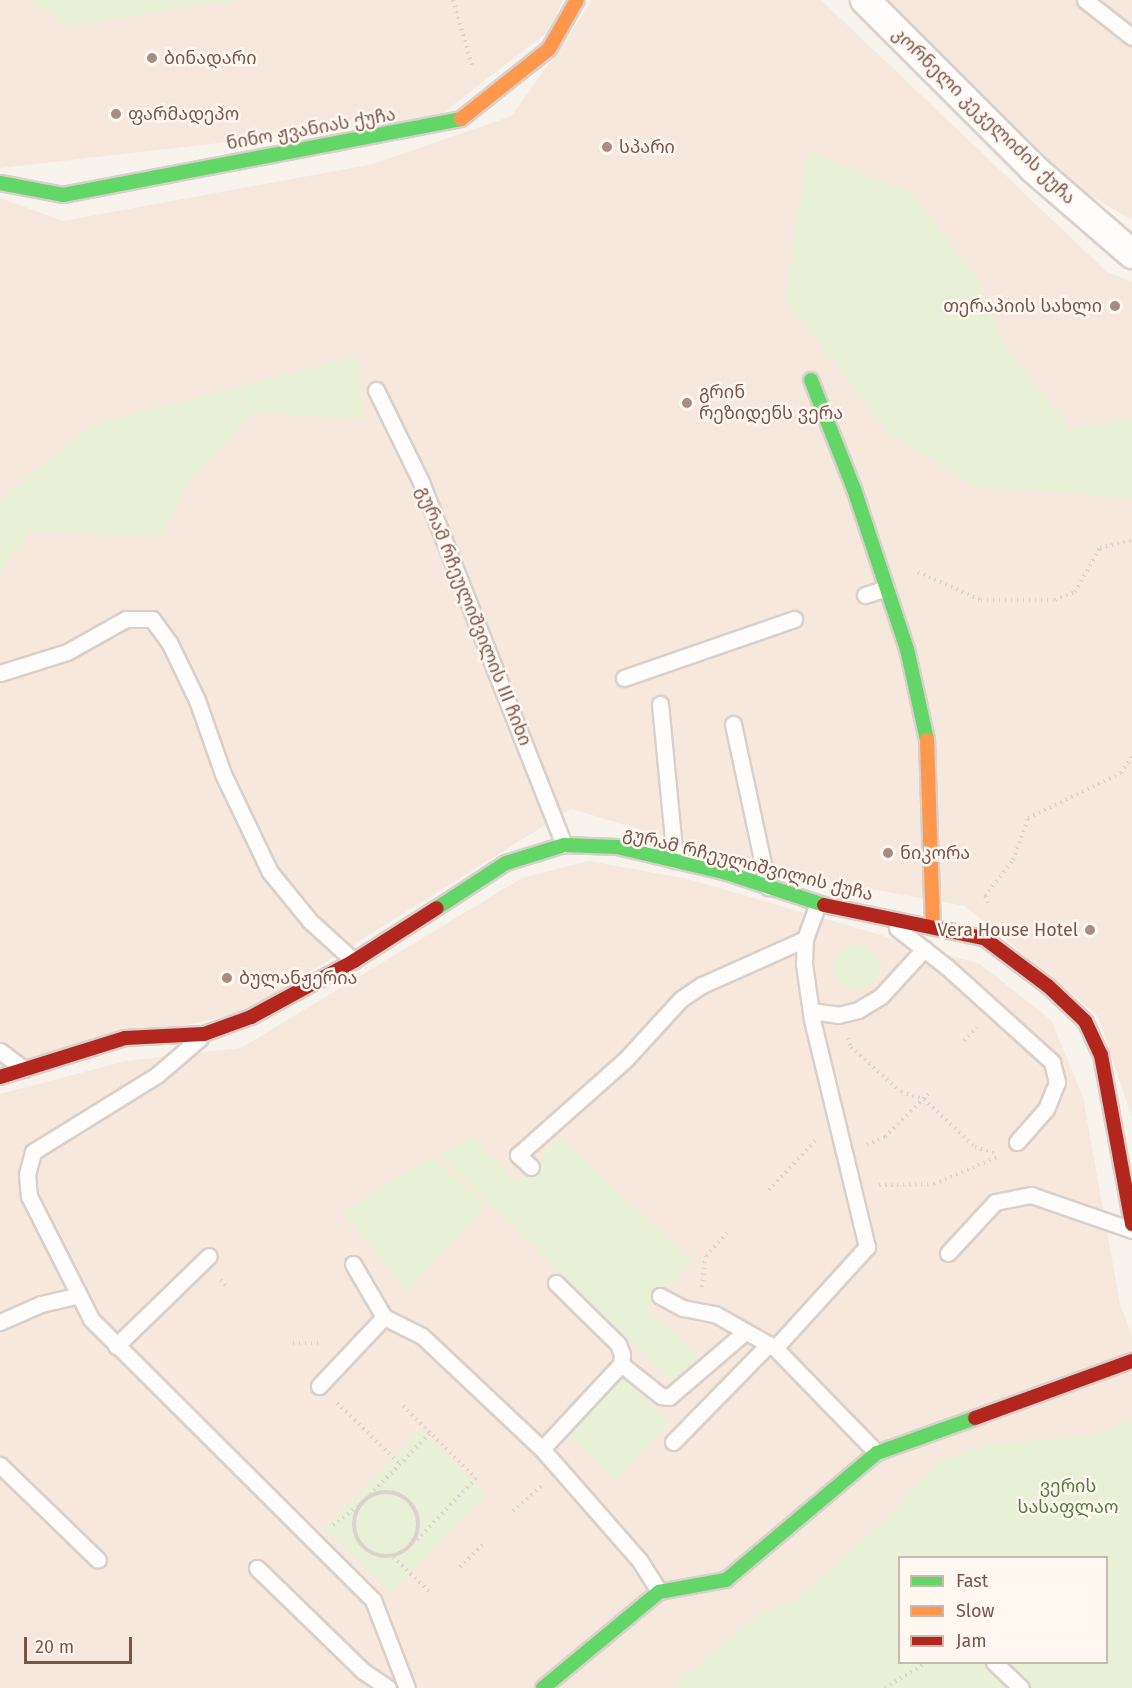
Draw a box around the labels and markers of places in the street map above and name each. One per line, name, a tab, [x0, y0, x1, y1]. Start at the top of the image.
place label: ბინადარი	[164, 47, 257, 69]
marker: ბინადარი	[145, 51, 159, 65]
place label: ფარმადეპო	[128, 103, 239, 125]
marker: ფარმადეპო	[109, 107, 123, 121]
place label: სპარი	[619, 136, 675, 158]
marker: სპარი	[600, 140, 614, 154]
place label: თერაპიის სახლი	[943, 295, 1102, 317]
marker: თერაპიის სახლი	[1106, 297, 1124, 315]
place label: გრინ რეზიდენს ვერა	[699, 382, 843, 424]
marker: გრინ რეზიდენს ვერა	[680, 396, 694, 410]
place label: ნიკორა	[900, 842, 970, 864]
marker: ნიკორა	[881, 846, 895, 860]
place label: Vera House Hotel	[937, 919, 1078, 941]
marker: Vera House Hotel	[1083, 923, 1097, 937]
place label: ბულანჟერია	[239, 967, 357, 989]
marker: ბულანჟერია	[220, 971, 234, 985]

